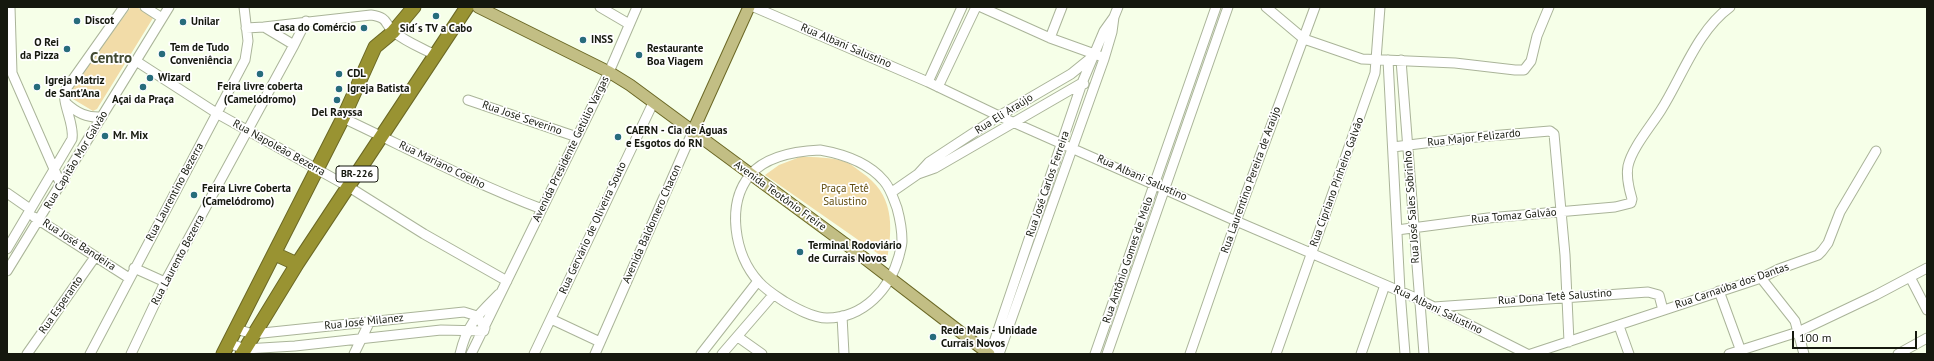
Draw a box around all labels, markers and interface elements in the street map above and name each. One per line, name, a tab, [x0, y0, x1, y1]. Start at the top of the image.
marker: Sid´s TV a Cabo	[431, 11, 441, 21]
place label: Discot	[85, 14, 114, 28]
place label: Unilar	[191, 15, 219, 29]
marker: Discot	[72, 16, 82, 26]
marker: Unilar	[178, 17, 188, 27]
place label: Casa do Comércio	[273, 21, 356, 35]
street label: Rua Albani Salustino	[799, 21, 893, 71]
place label: Sid´s TV a Cabo	[400, 22, 472, 36]
marker: Casa do Comércio	[359, 23, 369, 33]
place label: INSS	[591, 33, 613, 47]
marker: INSS	[578, 35, 588, 45]
place label: O Rei da Pizza	[20, 36, 59, 62]
place label: Tem de Tudo Conveniência	[170, 41, 232, 67]
place label: Restaurante Boa Viagem	[647, 42, 703, 68]
marker: O Rei da Pizza	[62, 44, 72, 54]
marker: Tem de Tudo Conveniência	[157, 49, 167, 59]
district label: Centro	[90, 50, 132, 68]
marker: Restaurante Boa Viagem	[634, 50, 644, 60]
place label: CDL	[347, 67, 366, 81]
marker: Feira livre coberta (Camelódromo)	[255, 69, 265, 79]
marker: CDL	[334, 69, 344, 79]
place label: Wizard	[158, 71, 191, 85]
marker: Wizard	[145, 73, 155, 83]
place label: Igreja Matriz de Sant'Ana	[45, 74, 105, 100]
street label: Avenida Presidente Getúlio Vargas	[530, 74, 612, 224]
place label: Feira livre coberta (Camelódromo)	[217, 80, 303, 106]
marker: Igreja Matriz de Sant'Ana	[32, 82, 42, 92]
marker: Açai da Praça	[138, 82, 148, 92]
place label: Igreja Batista	[347, 82, 409, 96]
marker: Igreja Batista	[334, 84, 344, 94]
street label: Rua Eli Araújo	[972, 91, 1036, 137]
place label: Açai da Praça	[112, 93, 174, 107]
marker: Del Rayssa	[332, 95, 342, 105]
street label: Rua José Severino	[480, 98, 564, 138]
street label: Rua Laurentino Pereira de Araújo	[1218, 105, 1284, 255]
place label: Del Rayssa	[312, 106, 362, 120]
street label: Rua Capitão Mor Galvão	[41, 108, 111, 212]
street label: Rua Cipriano Pinheiro Galvão	[1307, 115, 1367, 249]
street label: Rua Napoleão Bezerra	[230, 117, 328, 179]
place label: CAERN - Cia de Águas e Esgotos do RN	[626, 124, 727, 150]
street label: Rua Major Felizardo	[1427, 127, 1521, 149]
place label: Mr. Mix	[113, 129, 148, 143]
street label: Rua José Carlos Ferreira	[1024, 129, 1072, 239]
marker: Mr. Mix	[100, 131, 110, 141]
marker: CAERN - Cia de Águas e Esgotos do RN	[613, 132, 623, 142]
street label: Rua Mariano Coelho	[397, 138, 487, 192]
street label: Rua Laurentino Bezerra	[143, 140, 207, 244]
street label: Rua José Sales Sobrinho	[1401, 150, 1423, 264]
street label: Rua Albani Salustino	[1095, 152, 1189, 204]
street label: Avenida Teotônio Freire	[731, 158, 829, 234]
street label: Rua Gervário de Oliveira Souto	[557, 160, 629, 296]
street label: Avenida Baldomero Chacon	[620, 163, 684, 285]
road number: BR-226	[336, 166, 378, 182]
place label: Feira Livre Coberta (Camelódromo)	[202, 182, 291, 208]
park label: Praça Tetê Salustino	[821, 182, 869, 208]
marker: Feira Livre Coberta (Camelódromo)	[189, 190, 199, 200]
street label: Rua Antônio Gomes de Melo	[1100, 195, 1156, 325]
street label: Rua Tomaz Galvão	[1471, 206, 1557, 226]
street label: Rua Laurento Bezerra	[149, 213, 207, 307]
street label: Rua José Bandeira	[40, 216, 118, 274]
place label: Terminal Rodoviário de Currais Novos	[808, 239, 902, 265]
marker: Terminal Rodoviário de Currais Novos	[795, 247, 805, 257]
street label: Rua Carnaúba dos Dantas	[1673, 260, 1791, 312]
street label: Rua Esperanto	[36, 274, 86, 336]
street label: Rua Albani Salustino	[1391, 283, 1485, 337]
street label: Rua Dona Tetê Salustino	[1498, 286, 1612, 308]
street label: Rua José Milanez	[324, 311, 404, 333]
scale bar	[1794, 323, 1919, 349]
place label: Rede Mais - Unidade Currais Novos	[941, 324, 1037, 350]
text: 100 m	[1799, 330, 1832, 345]
marker: Rede Mais - Unidade Currais Novos	[928, 332, 938, 342]

